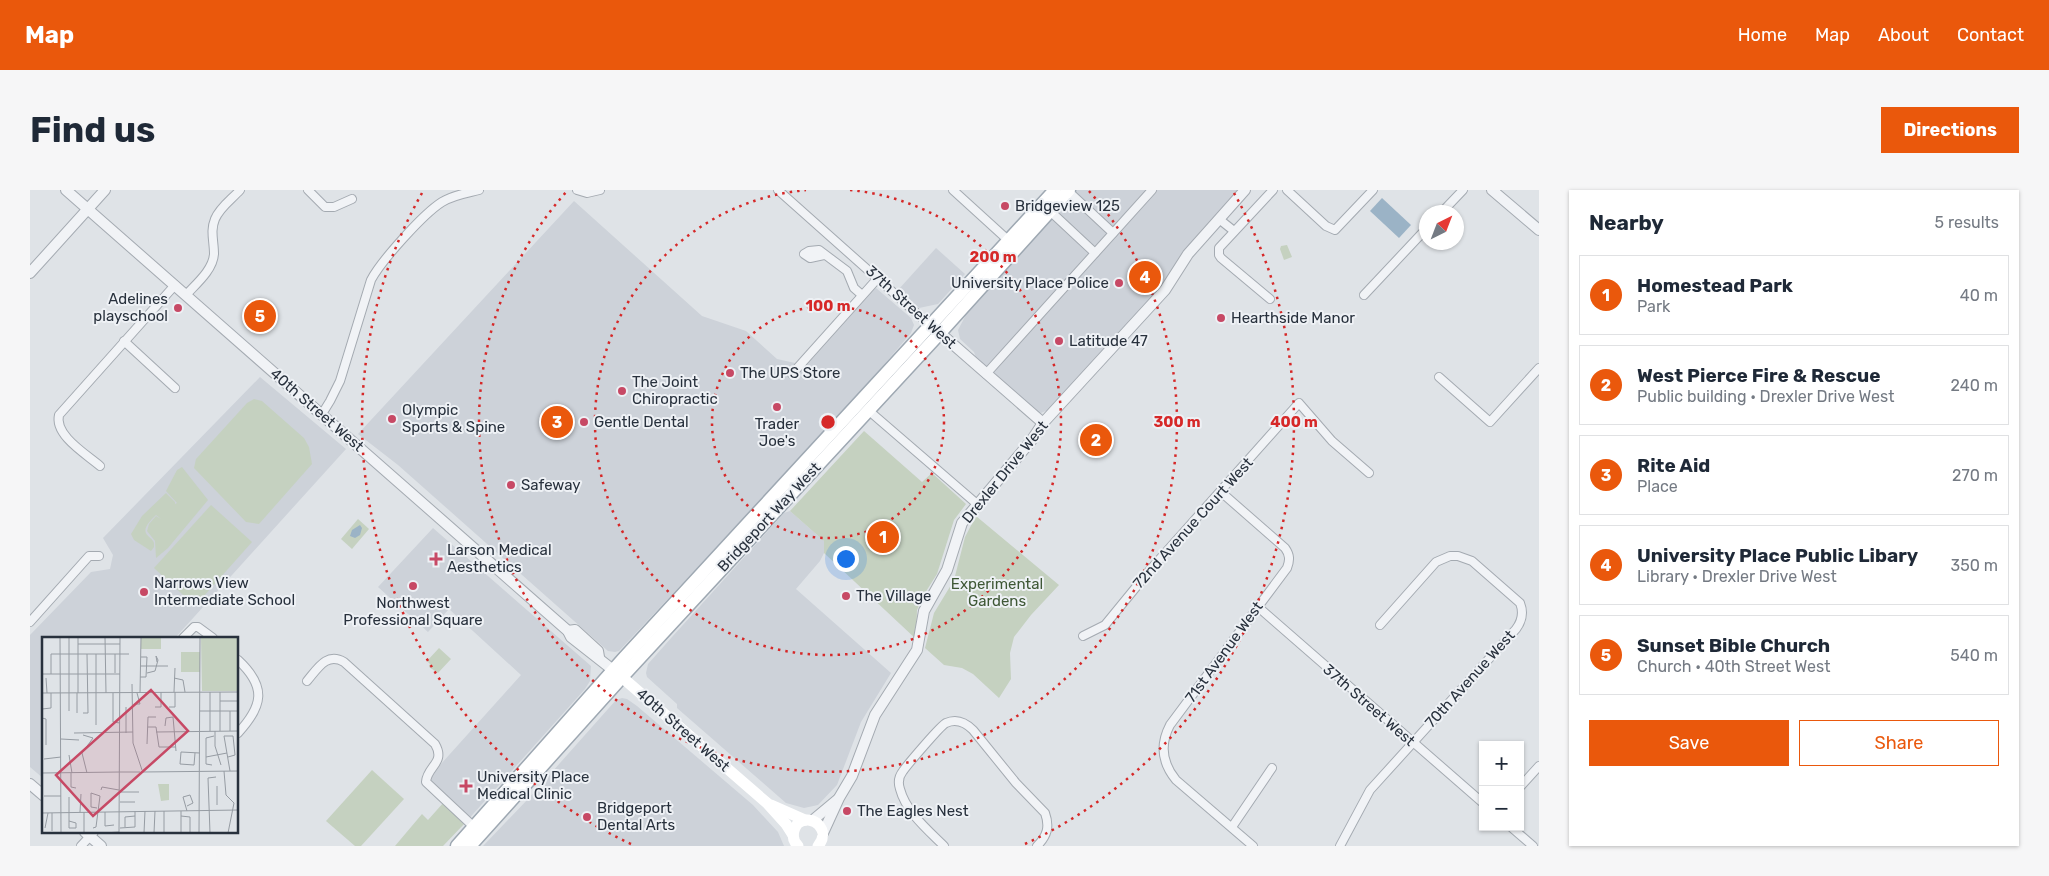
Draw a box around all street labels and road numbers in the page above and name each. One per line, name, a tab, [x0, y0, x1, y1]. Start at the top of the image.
street label: 37th Street West	[862, 262, 960, 353]
street label: 40th Street West	[267, 365, 368, 456]
street label: Drexler Drive West	[958, 417, 1052, 527]
street label: 72nd Avenue Court West	[1129, 454, 1257, 592]
street label: Bridgeport Way West	[714, 459, 824, 575]
street label: 71st Avenue West	[1181, 598, 1267, 706]
street label: 70th Avenue West	[1421, 626, 1519, 731]
street label: 37th Street West	[1319, 660, 1419, 750]
street label: 40th Street West	[633, 685, 734, 776]

